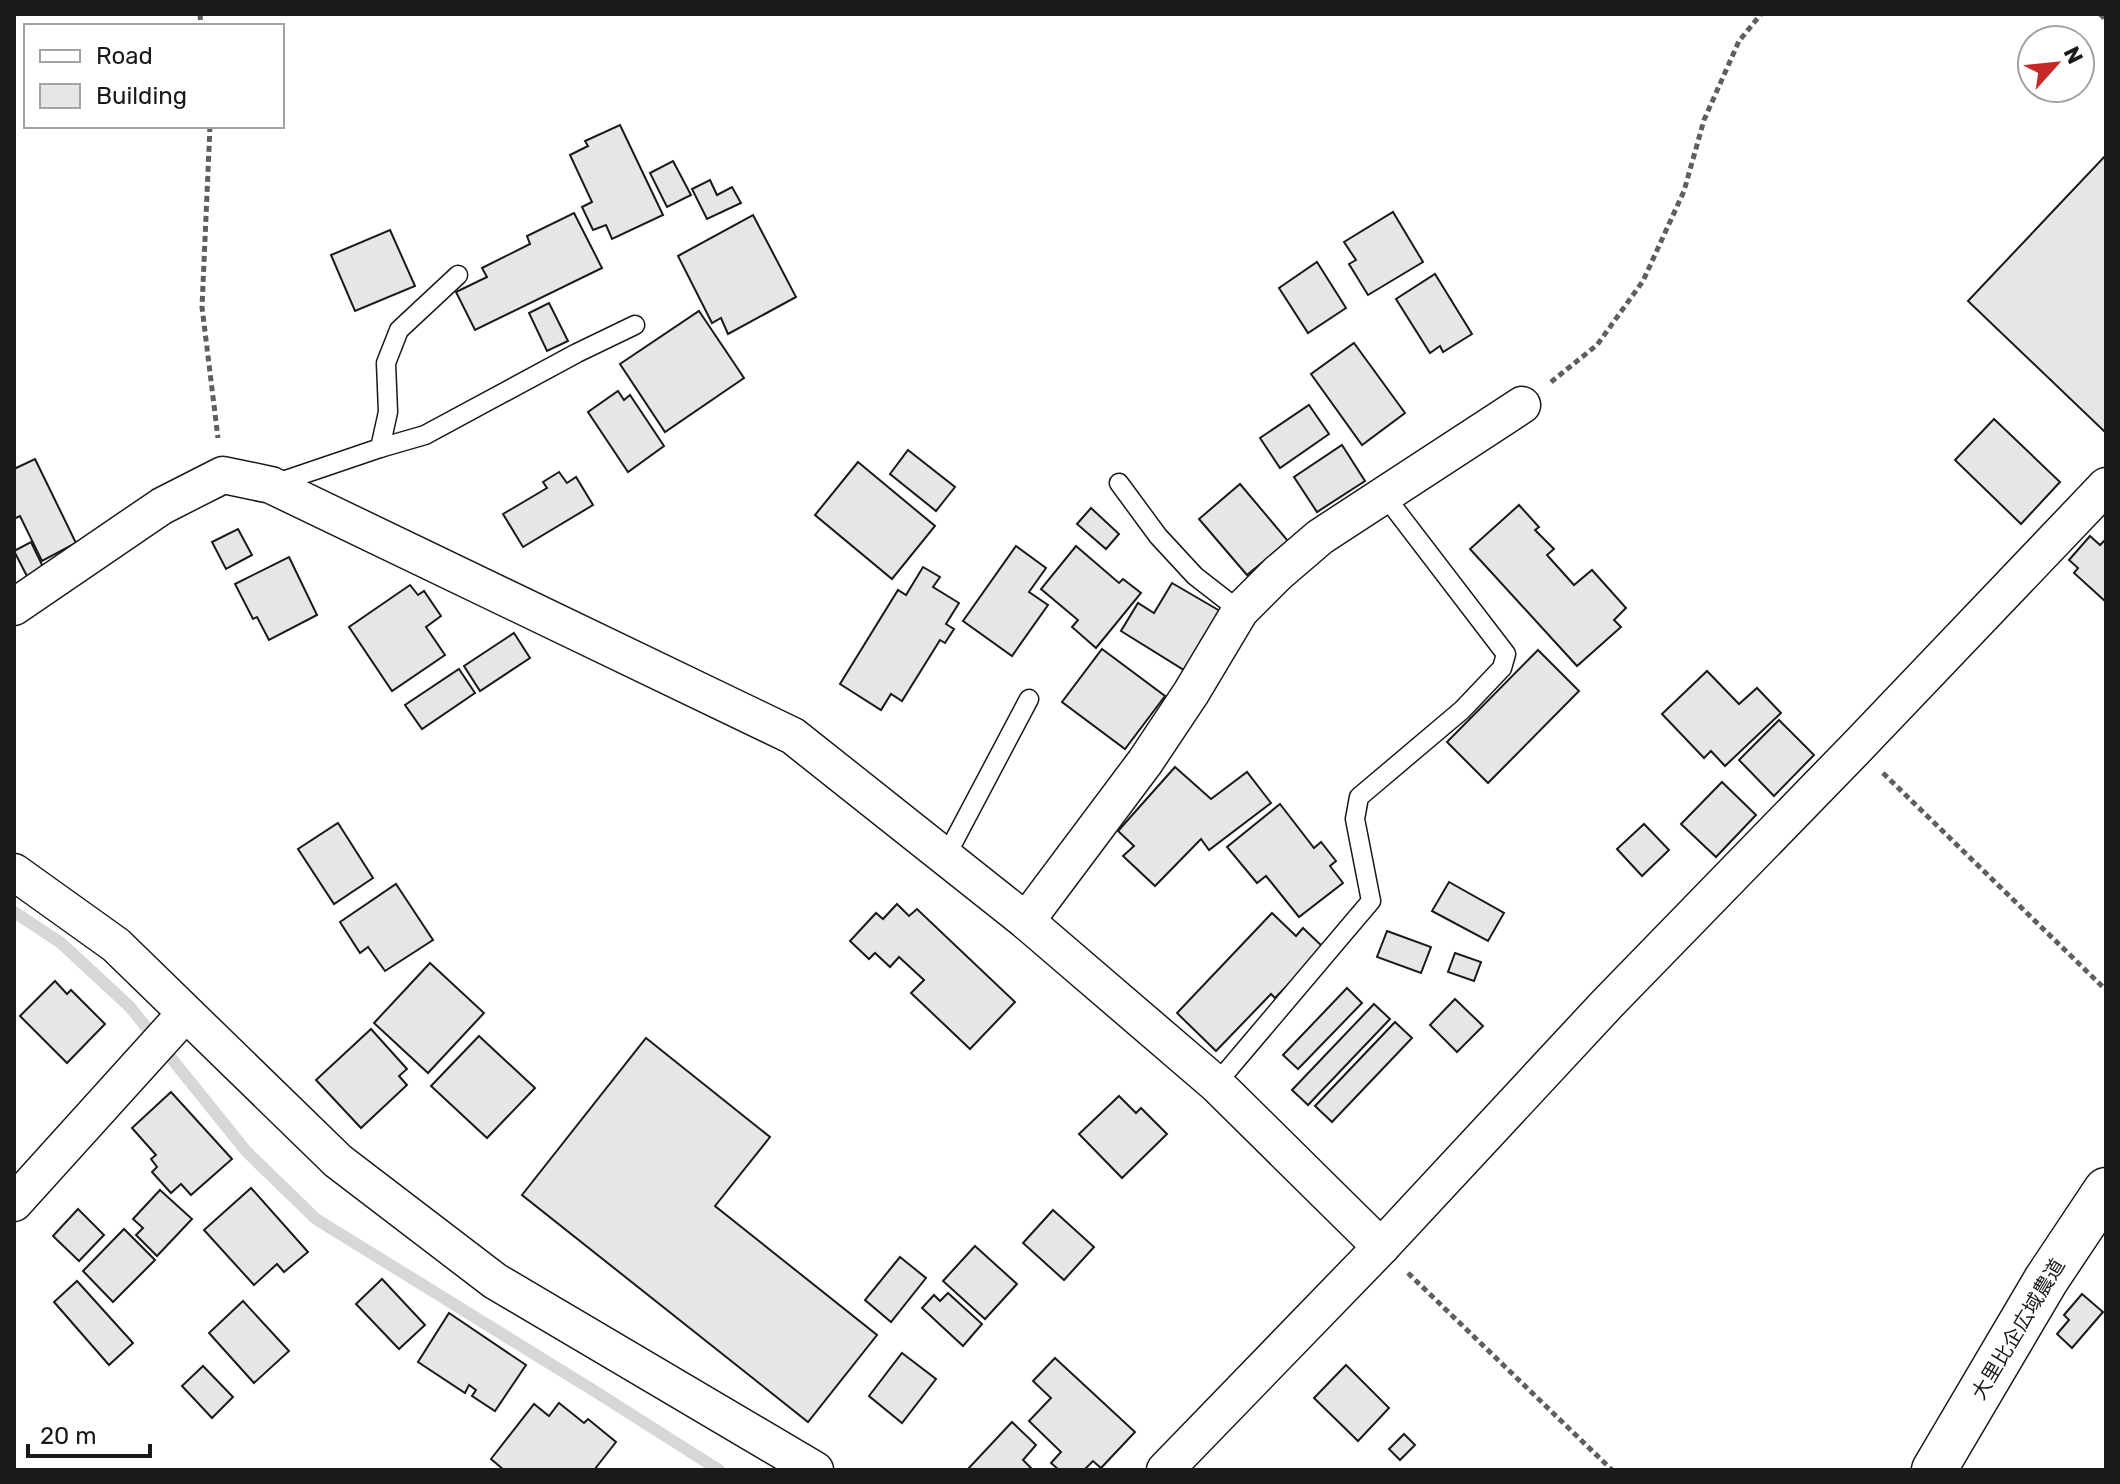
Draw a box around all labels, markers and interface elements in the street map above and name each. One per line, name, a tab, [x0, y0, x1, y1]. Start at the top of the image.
legend	[24, 24, 284, 128]
north arrow	[2016, 24, 2096, 104]
text: Road	[96, 42, 153, 70]
text: N	[2058, 42, 2089, 68]
text: Building	[96, 82, 187, 110]
street label: 大里比企広域農道	[1967, 1254, 2069, 1404]
scale bar	[28, 1408, 150, 1458]
text: 20 m	[40, 1422, 97, 1450]

